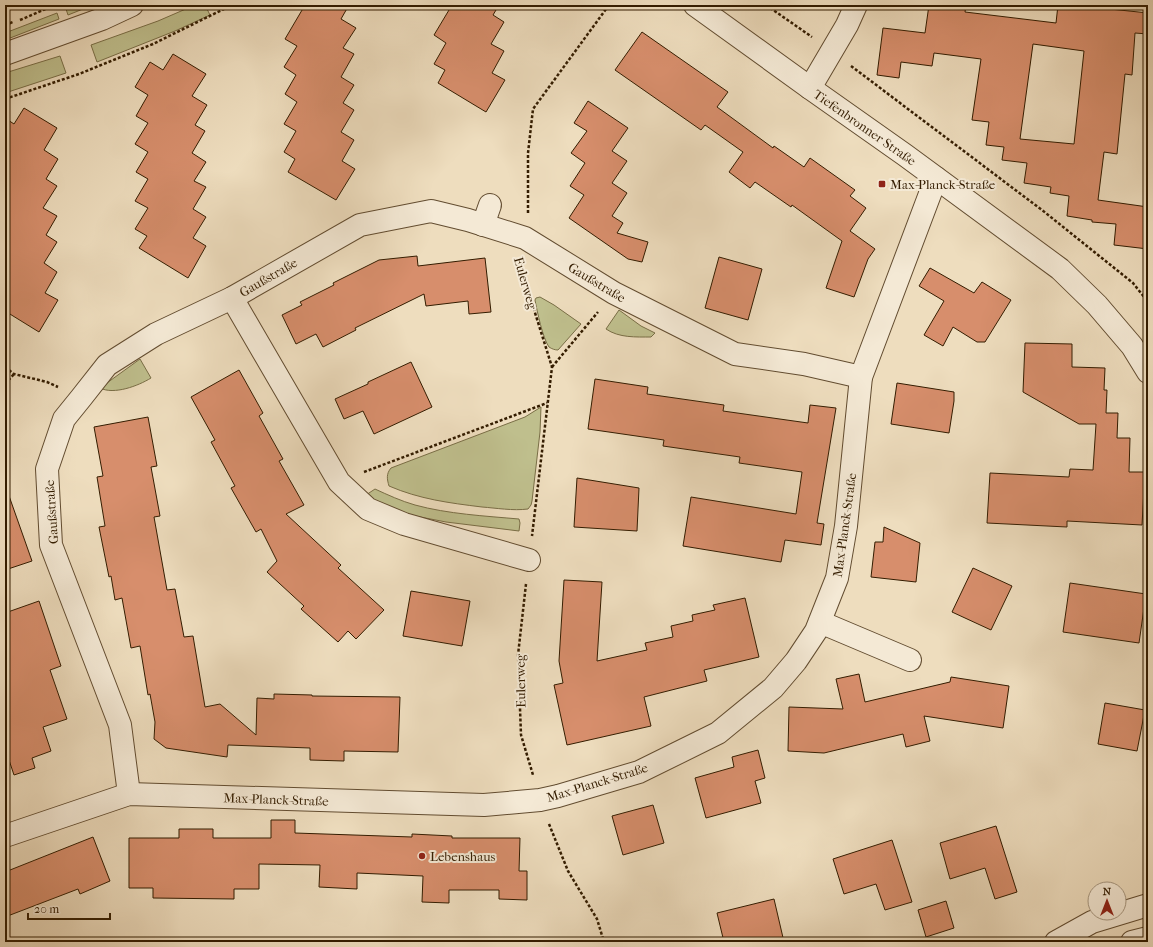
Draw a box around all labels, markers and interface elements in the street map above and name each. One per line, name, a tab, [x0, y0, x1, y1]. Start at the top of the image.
street label: Tiefenbronner Straße	[811, 86, 919, 169]
place label: Max-Planck-Straße	[890, 177, 996, 192]
marker: Max-Planck-Straße	[877, 179, 887, 189]
street label: Gaußstraße	[237, 255, 300, 300]
street label: Eulerweg	[511, 255, 540, 312]
street label: Gaußstraße	[565, 259, 629, 306]
street label: Max-Planck-Straße	[830, 471, 859, 578]
street label: Gaußstraße	[42, 479, 61, 545]
street label: Eulerweg	[513, 653, 528, 708]
street label: Max-Planck-Straße	[545, 760, 650, 805]
street label: Max-Planck-Straße	[223, 790, 329, 809]
place label: Lebenshaus	[430, 849, 495, 864]
marker: Lebenshaus	[417, 851, 427, 861]
north arrow	[1087, 881, 1127, 921]
text: N	[1103, 885, 1112, 898]
scale bar	[28, 895, 110, 921]
text: 20 m	[34, 902, 59, 916]

